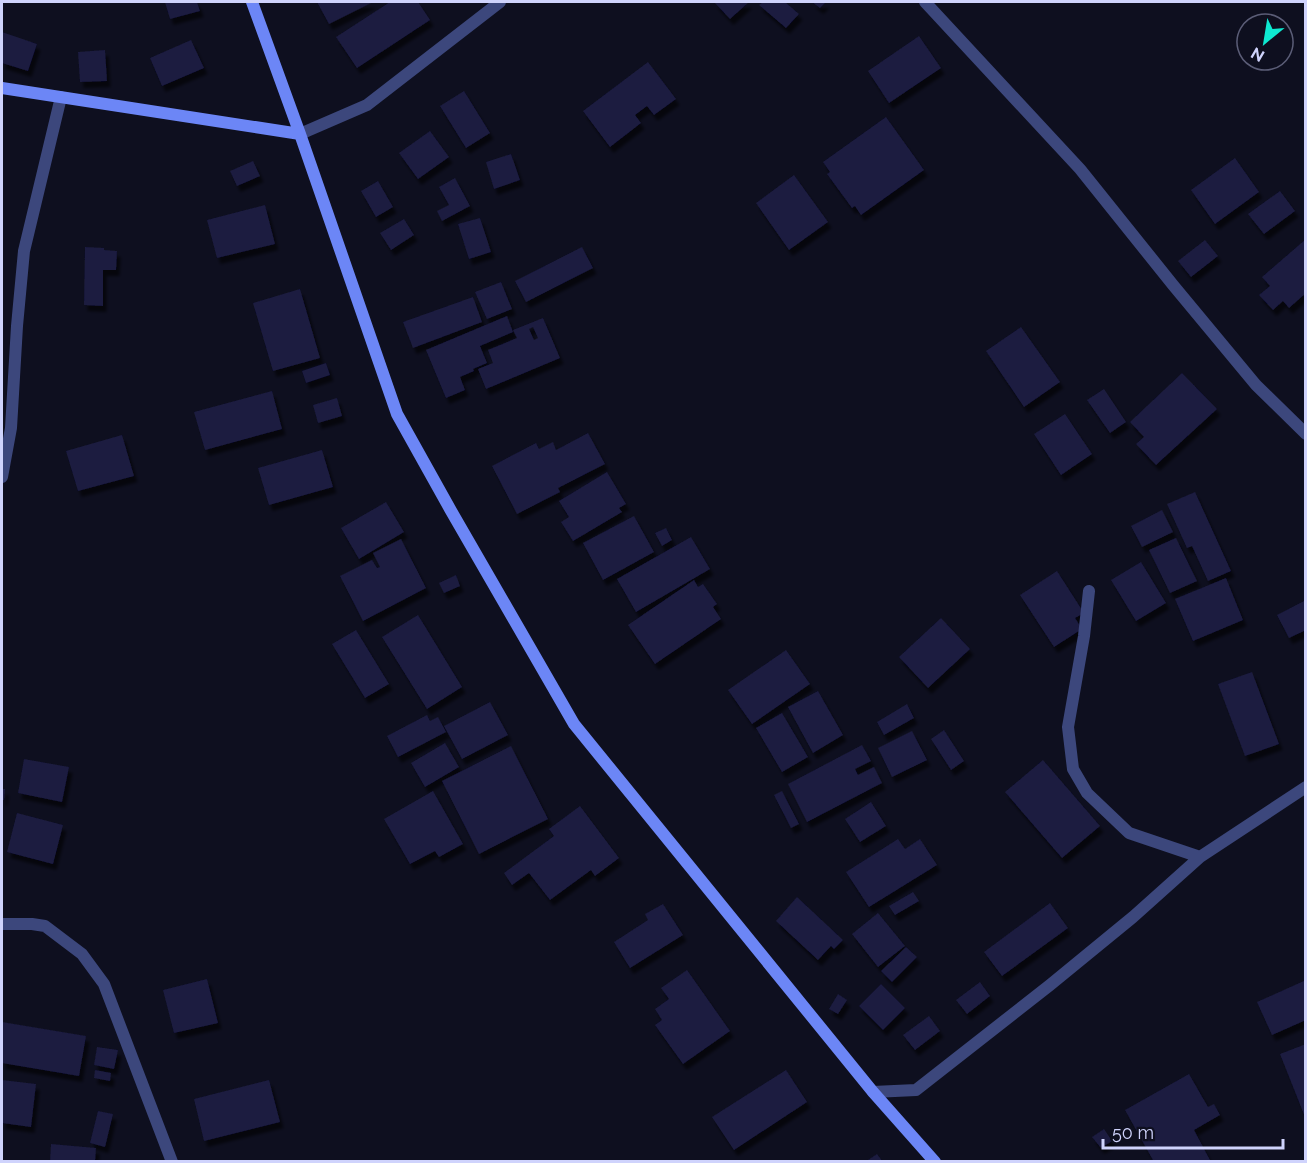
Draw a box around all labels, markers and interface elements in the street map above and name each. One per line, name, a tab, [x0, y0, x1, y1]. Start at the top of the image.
north arrow	[1235, 12, 1295, 72]
text: N	[1248, 43, 1268, 66]
scale bar	[1103, 1112, 1283, 1150]
text: 50 m	[1112, 1122, 1154, 1143]

